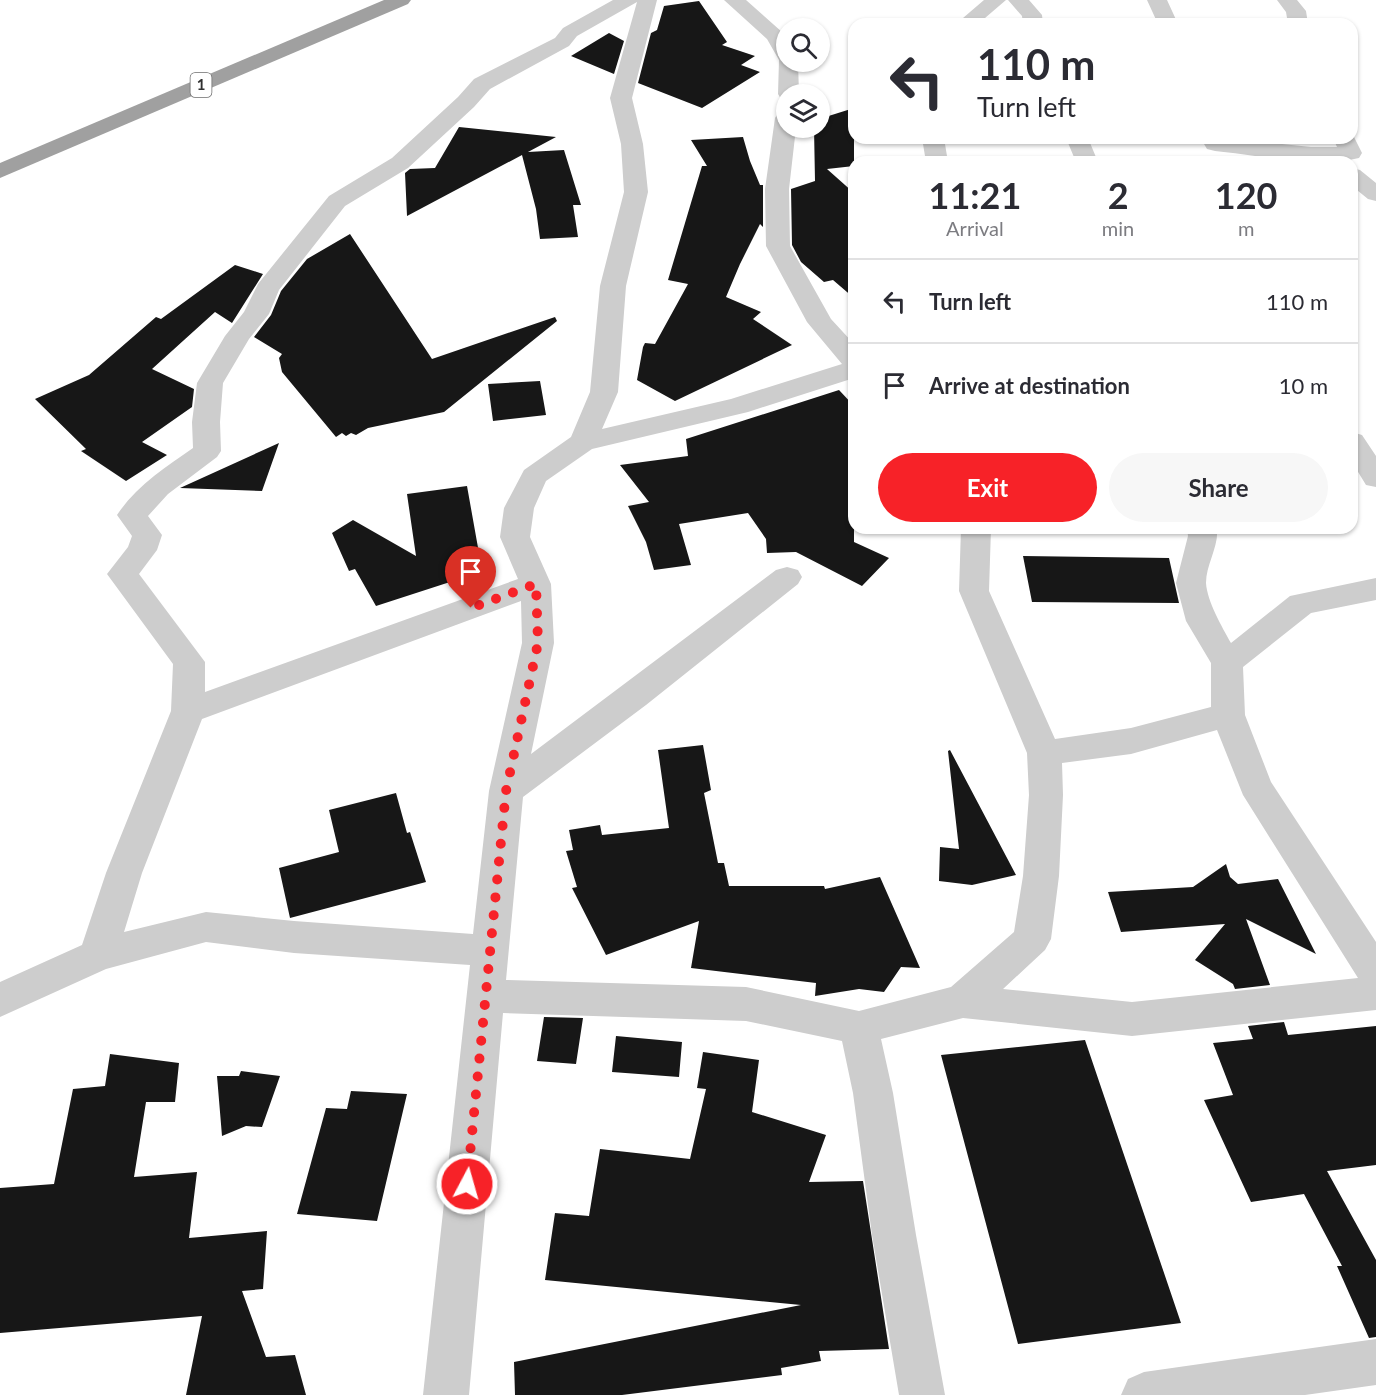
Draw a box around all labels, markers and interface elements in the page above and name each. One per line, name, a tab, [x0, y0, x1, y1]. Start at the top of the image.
map controls	[776, 18, 830, 138]
button: search	[776, 18, 830, 72]
text: 110 m	[977, 39, 1095, 89]
icon: left	[878, 42, 956, 120]
road number: 1	[190, 73, 212, 97]
button: layers	[776, 84, 830, 138]
text: Turn left	[977, 90, 1076, 123]
text: 11:21	[929, 173, 1021, 217]
text: 2	[1108, 173, 1129, 217]
text: 120	[1215, 173, 1277, 217]
text: Arrival	[946, 216, 1004, 240]
text: min	[1102, 216, 1134, 240]
text: m	[1238, 216, 1254, 240]
icon: left	[878, 285, 911, 318]
text: Turn left	[929, 288, 1011, 315]
text: 110 m	[1266, 288, 1328, 315]
icon: arrive	[878, 369, 911, 402]
text: Arrive at destination	[929, 372, 1130, 399]
text: 10 m	[1279, 372, 1328, 399]
button: Exit	[878, 453, 1097, 522]
button: Share	[1109, 453, 1328, 522]
pin	[445, 546, 496, 608]
icon: arrive	[454, 555, 487, 588]
position arrow	[435, 1152, 499, 1216]

